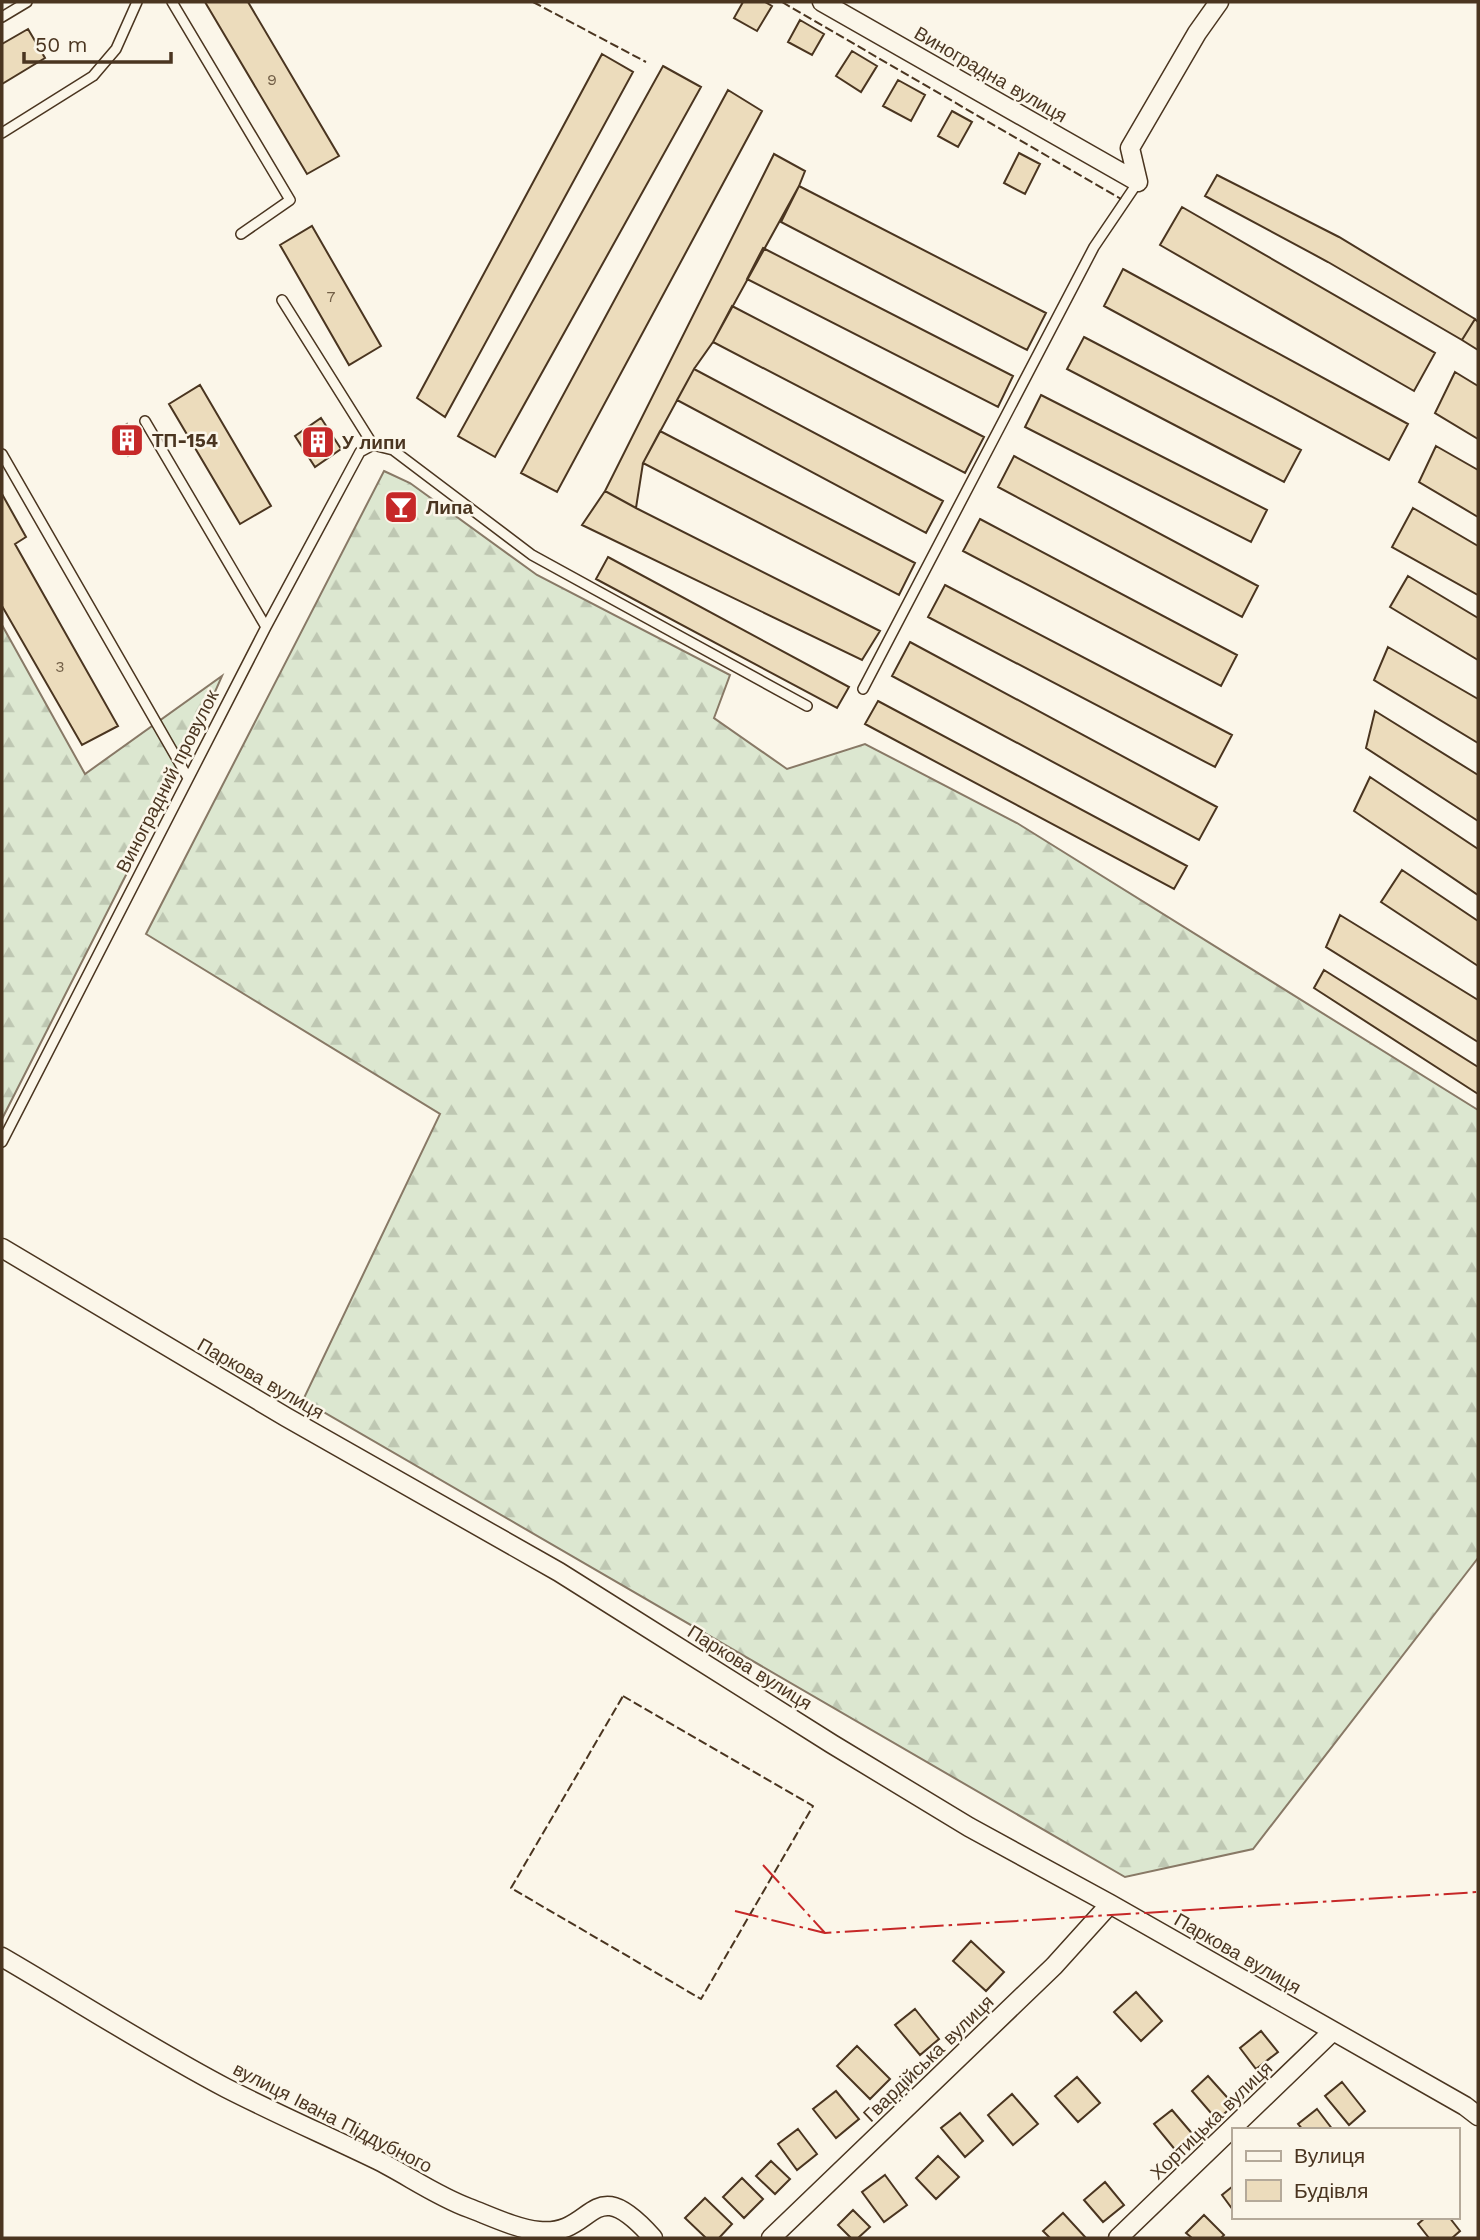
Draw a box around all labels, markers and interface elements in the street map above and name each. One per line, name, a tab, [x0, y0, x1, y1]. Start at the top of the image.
scale bar	[24, 21, 172, 65]
street label: Виноградна вулиця	[910, 21, 1071, 128]
text: 50 m	[35, 32, 87, 57]
house number: 9	[267, 70, 277, 89]
house number: 7	[327, 287, 336, 306]
building icon: ТП-154	[108, 421, 146, 459]
building icon: У липи	[299, 423, 337, 461]
place label: ТП-154	[152, 429, 218, 452]
place label: У липи	[342, 431, 406, 454]
bar icon: Липа	[382, 488, 420, 526]
place label: Липа	[426, 496, 473, 519]
house number: 3	[55, 657, 65, 676]
street label: Виноградний провулок	[111, 685, 224, 876]
street label: Паркова вулиця	[193, 1333, 328, 1424]
street label: Паркова вулиця	[683, 1620, 816, 1715]
street label: Паркова вулиця	[1170, 1908, 1305, 1999]
street label: Гвардійська вулиця	[858, 1990, 998, 2127]
street label: Хортицька вулиця	[1146, 2056, 1277, 2184]
street label: вулиця Івана Піддубного	[229, 2057, 436, 2178]
legend	[1232, 2128, 1459, 2219]
text: Вулиця	[1294, 2143, 1365, 2168]
text: Будівля	[1294, 2178, 1368, 2203]

